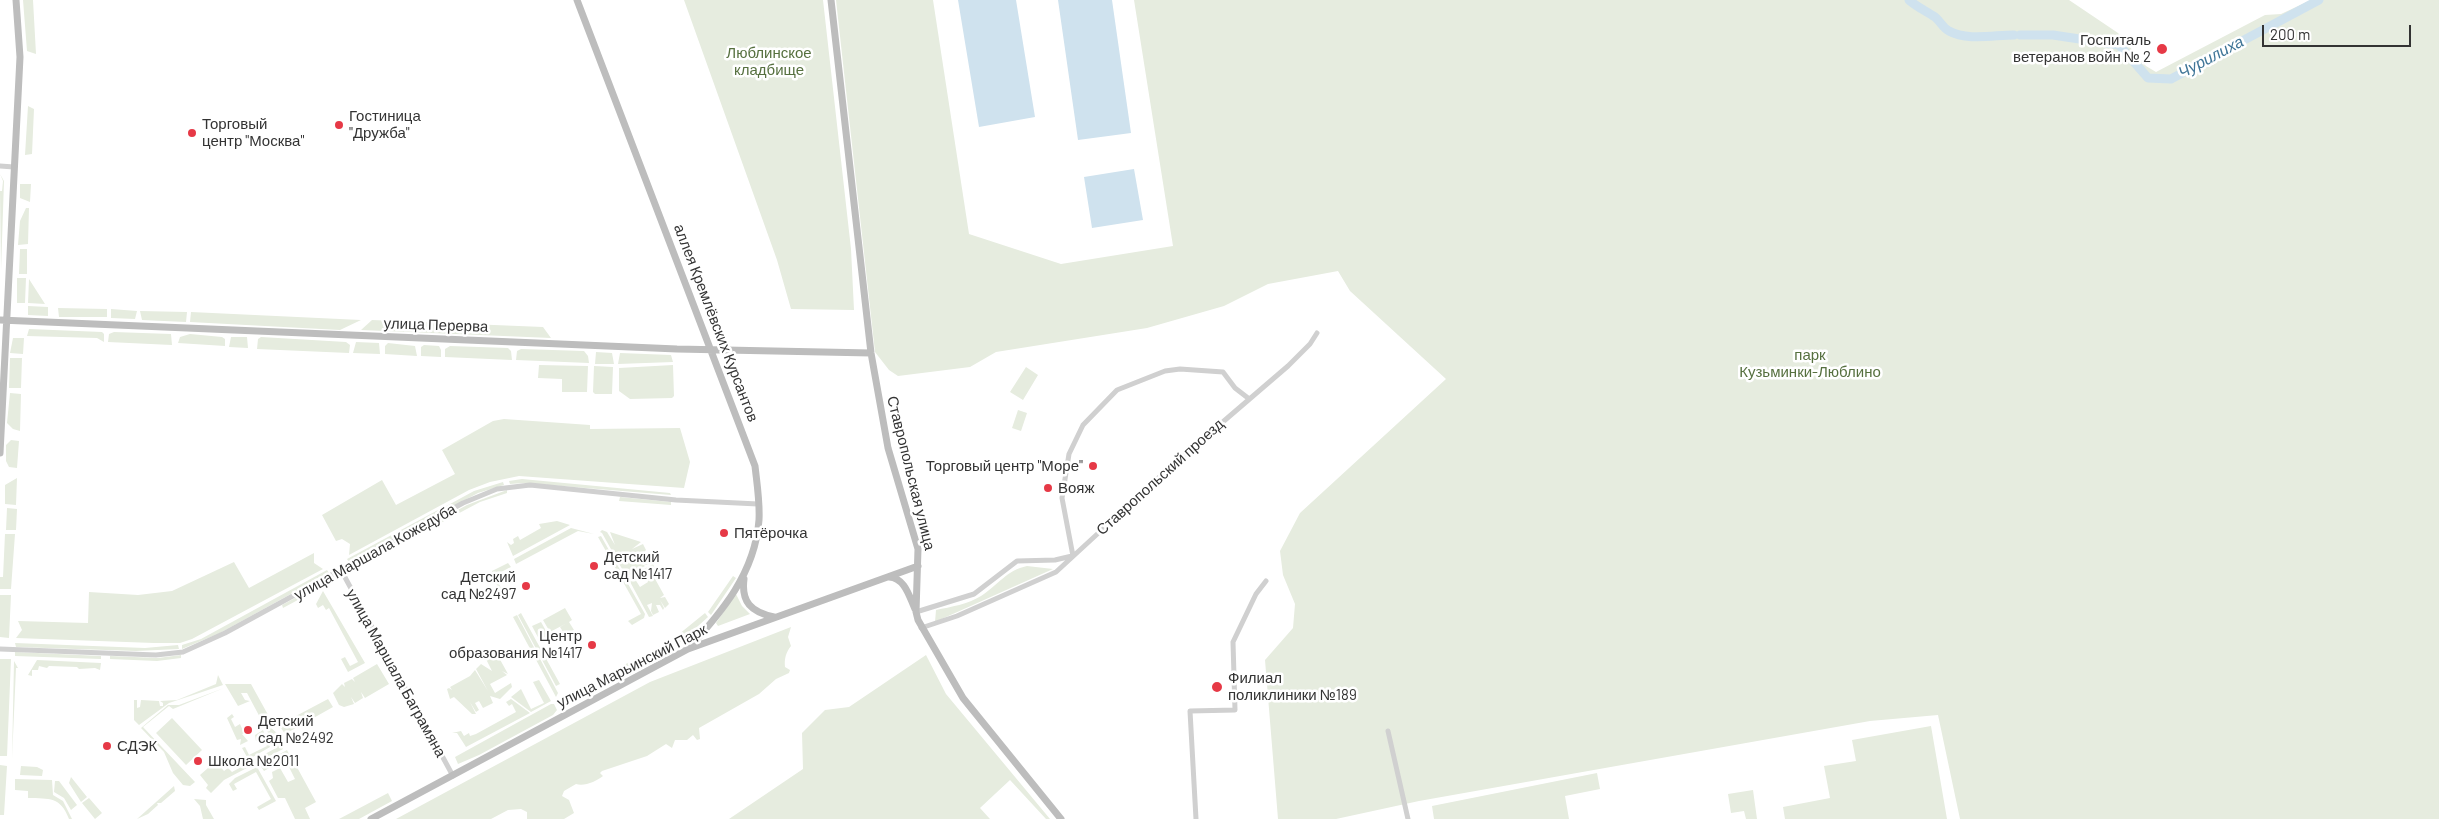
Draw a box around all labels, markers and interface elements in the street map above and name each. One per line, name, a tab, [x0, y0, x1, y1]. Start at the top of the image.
scale bar	[2264, 15, 2413, 47]
text: 200 m	[2270, 25, 2310, 43]
place label: Госпиталь ветеранов войн № 2	[2013, 31, 2151, 66]
water label: Чурилиха	[2175, 32, 2247, 82]
marker: Госпиталь ветеранов войн № 2	[2155, 42, 2169, 56]
park label: Люблинское кладбище	[726, 44, 812, 79]
place label: Гостиница "Дружба"	[349, 107, 421, 142]
place label: Торговый центр "Москва"	[202, 115, 304, 150]
marker: Гостиница "Дружба"	[333, 119, 345, 131]
marker: Торговый центр "Москва"	[186, 127, 198, 139]
street label: аллея Кремлёвских Курсантов	[670, 222, 762, 424]
street label: улица Перерва	[383, 314, 489, 336]
park label: парк Кузьминки-Люблино	[1739, 346, 1881, 381]
street label: Ставропольская улица	[883, 394, 939, 552]
street label: Ставропольский проезд	[1093, 415, 1227, 539]
place label: Торговый центр "Море"	[926, 457, 1083, 475]
marker: Торговый центр "Море"	[1087, 460, 1099, 472]
place label: Вояж	[1058, 479, 1095, 497]
marker: Вояж	[1042, 482, 1054, 494]
street label: улица Маршала Кожедуба	[291, 500, 459, 604]
place label: Пятёрочка	[734, 524, 808, 542]
marker: Пятёрочка	[718, 527, 730, 539]
place label: Детский сад №1417	[604, 548, 672, 583]
marker: Детский сад №1417	[588, 560, 600, 572]
place label: Детский сад №2497	[441, 568, 516, 603]
marker: Детский сад №2497	[520, 580, 532, 592]
street label: улица Маршала Баграмяна	[342, 586, 450, 760]
street label: улица Марьинский Парк	[554, 620, 710, 712]
place label: Центр образования №1417	[449, 627, 582, 662]
marker: Центр образования №1417	[586, 639, 598, 651]
place label: Филиал поликлиники №189	[1228, 669, 1357, 704]
marker: Филиал поликлиники №189	[1210, 680, 1224, 694]
place label: Детский сад №2492	[258, 712, 334, 747]
marker: Детский сад №2492	[242, 724, 254, 736]
place label: СДЭК	[117, 737, 157, 755]
marker: СДЭК	[101, 740, 113, 752]
place label: Школа №2011	[208, 752, 299, 770]
marker: Школа №2011	[192, 755, 204, 767]

